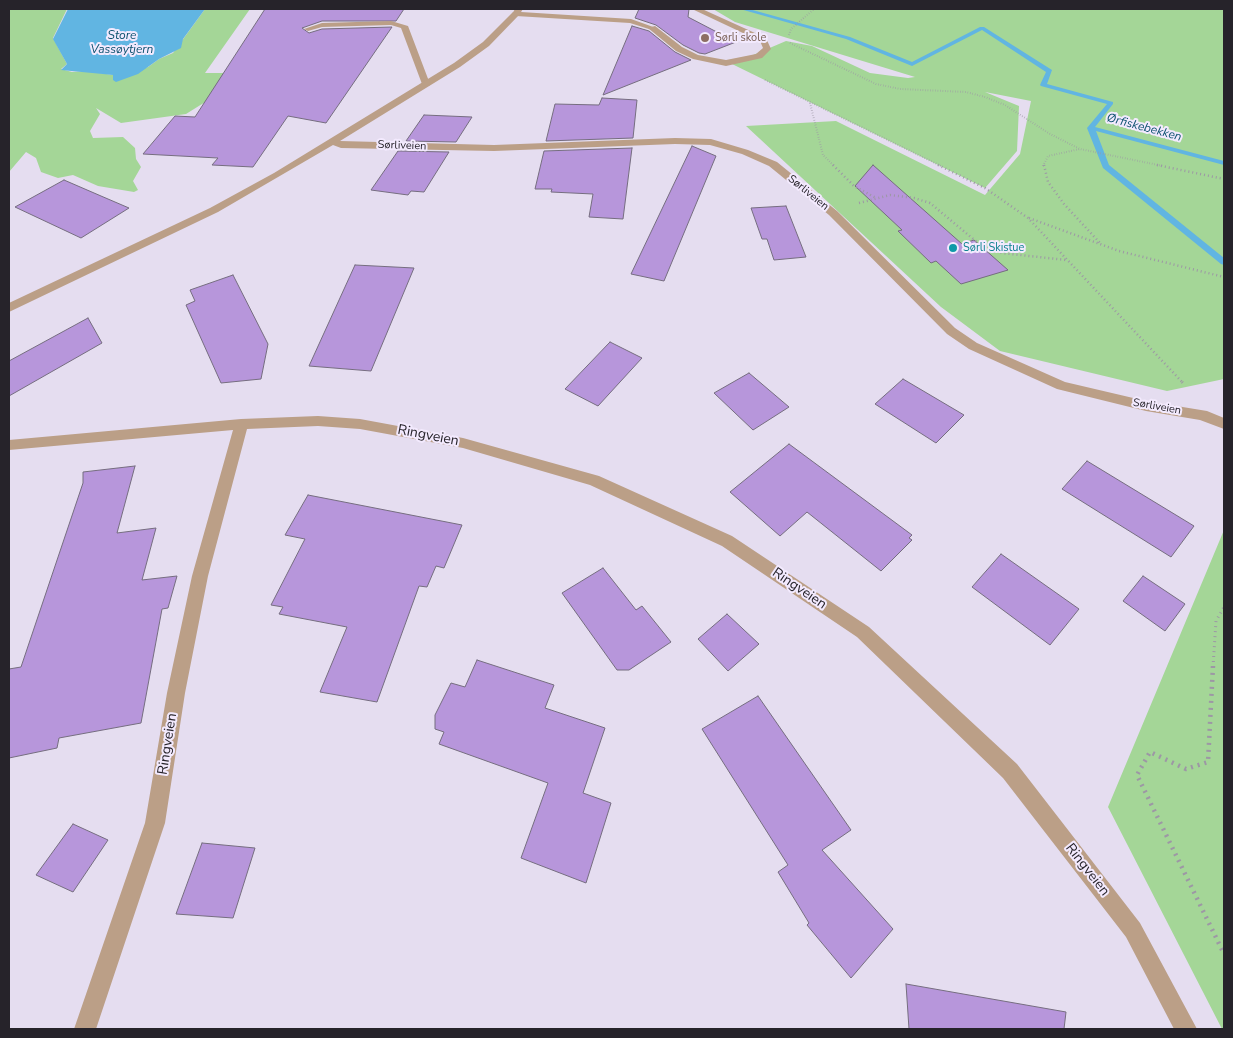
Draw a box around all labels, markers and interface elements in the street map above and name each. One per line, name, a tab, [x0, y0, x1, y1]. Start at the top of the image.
water label: Store Vassøytjern	[91, 29, 153, 57]
place label: Sørli skole	[715, 31, 766, 45]
marker: Sørli skole	[699, 32, 711, 44]
water label: Ørfiskebekken	[1105, 111, 1183, 145]
street label: Sørliveien	[377, 139, 427, 153]
street label: Sørliveien	[785, 173, 831, 213]
place label: Sørli Skistue	[963, 241, 1024, 255]
marker: Sørli Skistue	[947, 242, 959, 254]
street label: Sørliveien	[1132, 396, 1182, 418]
street label: Ringveien	[396, 422, 460, 450]
street label: Ringveien	[769, 565, 829, 613]
street label: Ringveien	[155, 712, 181, 776]
street label: Ringveien	[1061, 840, 1113, 900]

